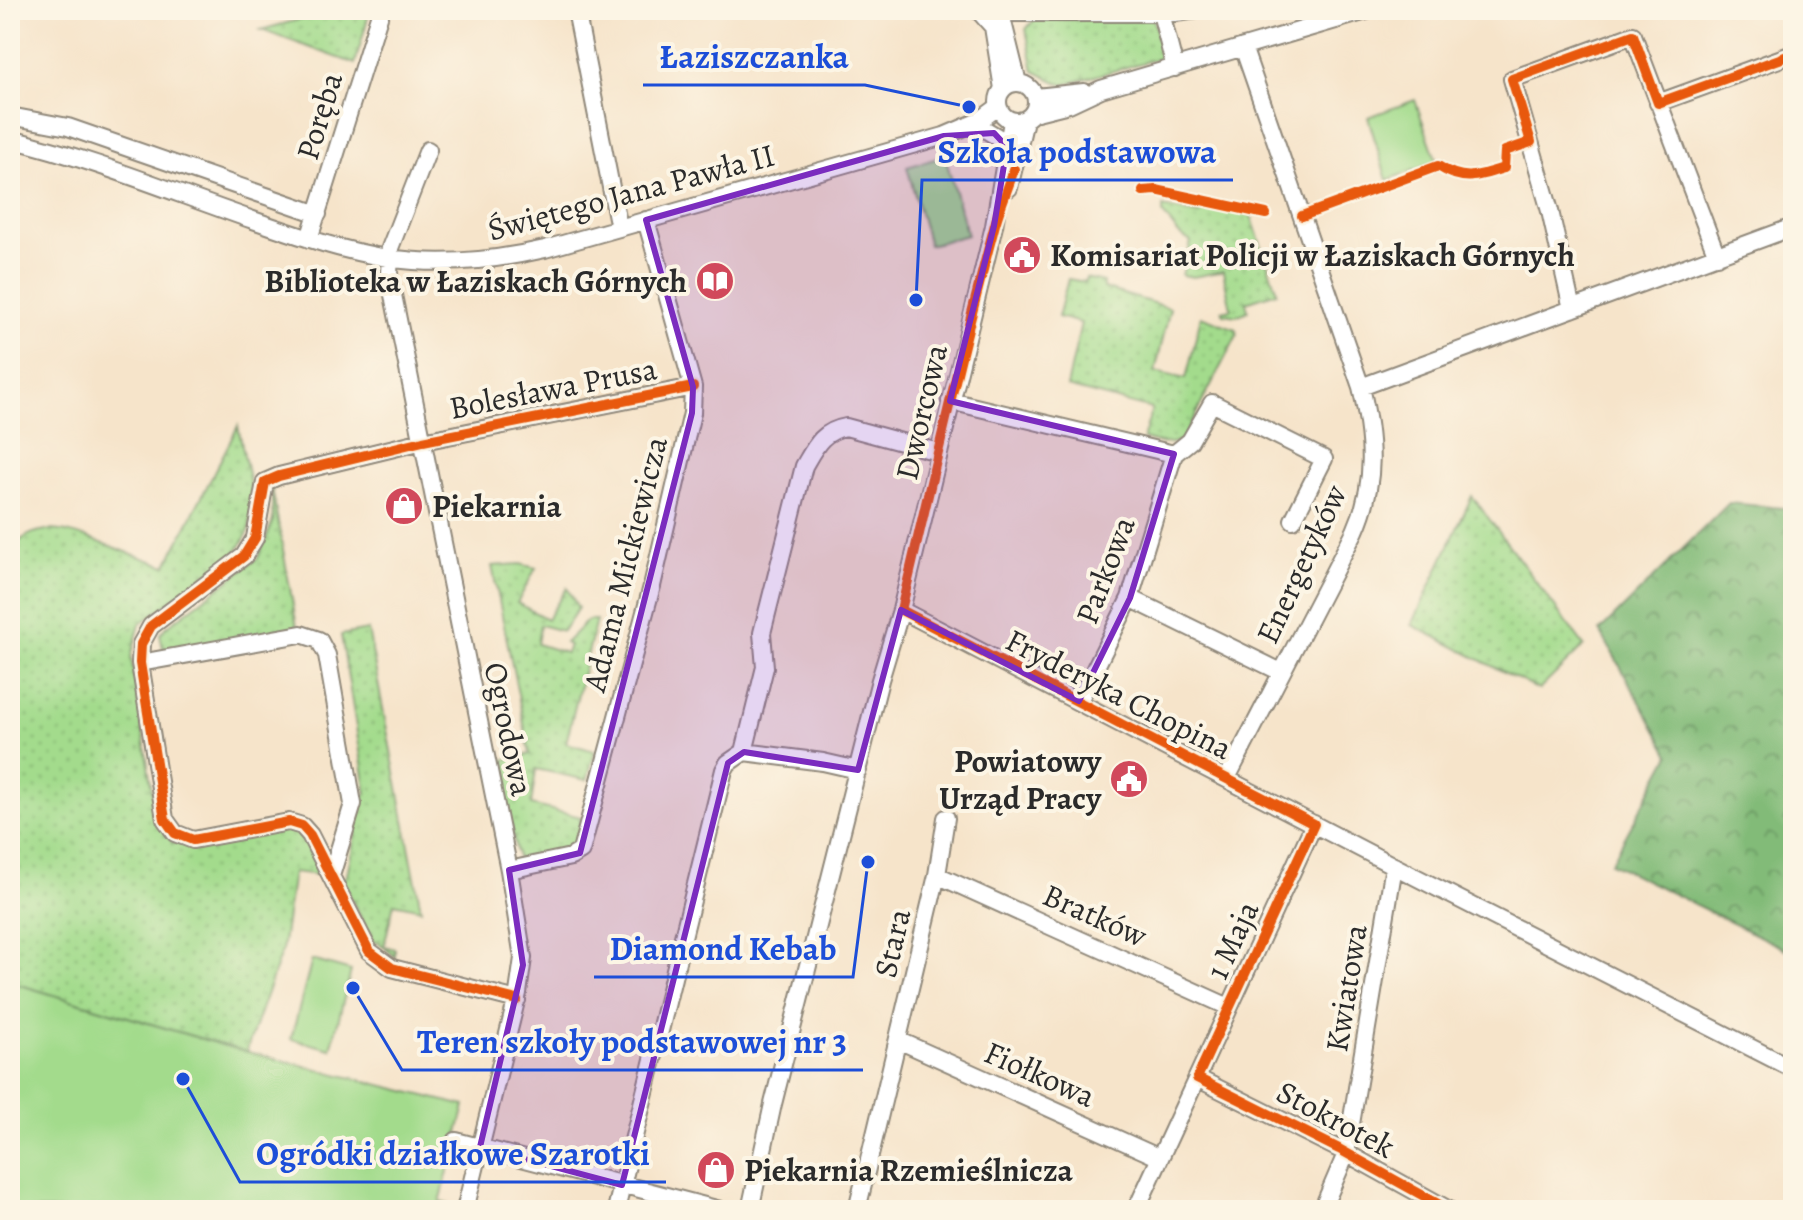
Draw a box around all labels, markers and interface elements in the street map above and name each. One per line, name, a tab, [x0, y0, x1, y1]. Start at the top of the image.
callout: Łaziszczanka	[643, 27, 865, 85]
text: Łaziszczanka	[659, 33, 849, 80]
street label: Poręba	[285, 67, 353, 165]
callout: Szkoła podstawowa	[922, 122, 1233, 180]
text: Szkoła podstawowa	[938, 128, 1217, 175]
street label: Świętego Jana Pawła II	[483, 133, 779, 251]
place label: Komisariat Policji w Łaziskach Górnych	[1050, 233, 1575, 277]
public building icon: Komisariat Policji w Łaziskach Górnych	[1001, 234, 1043, 276]
place label: Biblioteka w Łaziskach Górnych	[264, 259, 687, 303]
library icon: Biblioteka w Łaziskach Górnych	[694, 260, 736, 302]
street label: Dworcowa	[884, 340, 958, 484]
street label: Bolesława Prusa	[445, 346, 661, 430]
street label: Adama Mickiewicza	[572, 432, 678, 697]
street label: Energetyków	[1245, 477, 1357, 651]
place label: Piekarnia	[432, 484, 562, 528]
shop icon: Piekarnia	[383, 485, 425, 527]
street label: Parkowa	[1064, 510, 1146, 630]
street label: Fryderyka Chopina	[998, 618, 1240, 770]
street label: Ogrodowa	[473, 658, 545, 800]
place label: Powiatowy Urząd Pracy	[939, 739, 1102, 820]
public building icon: Powiatowy Urząd Pracy	[1108, 758, 1150, 800]
street label: Bratków	[1036, 873, 1154, 958]
street label: 1 Maja	[1195, 894, 1269, 986]
street label: Stara	[863, 904, 921, 982]
callout: Diamond Kebab	[594, 919, 853, 977]
street label: Kwiatowa	[1314, 921, 1378, 1055]
text: Diamond Kebab	[609, 925, 837, 972]
callout: Teren szkoły podstawowej nr 3	[402, 1012, 863, 1070]
text: Teren szkoły podstawowej nr 3	[417, 1018, 847, 1065]
street label: Fiołkowa	[978, 1030, 1102, 1118]
street label: Stokrotek	[1269, 1070, 1403, 1169]
callout: Ogródki działkowe Szarotki	[240, 1124, 666, 1182]
text: Ogródki działkowe Szarotki	[256, 1130, 650, 1177]
place label: Piekarnia Rzemieślnicza	[744, 1148, 1074, 1192]
shop icon: Piekarnia Rzemieślnicza	[695, 1149, 737, 1191]

